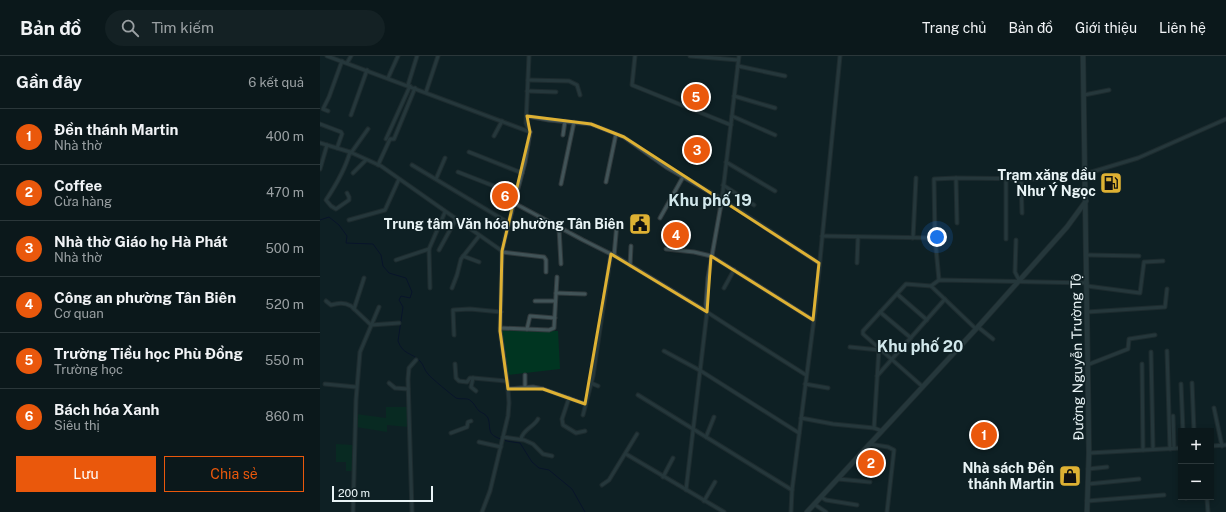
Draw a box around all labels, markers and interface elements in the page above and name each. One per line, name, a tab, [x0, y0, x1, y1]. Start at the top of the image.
search box	[105, 10, 385, 46]
text: Bản đồ	[20, 17, 81, 39]
icon: search	[119, 17, 141, 39]
text: Tìm kiếm	[151, 19, 214, 36]
text: Trang chủ	[922, 20, 986, 36]
text: Bản đồ	[1008, 20, 1053, 36]
text: Giới thiệu	[1075, 20, 1137, 36]
text: Liên hệ	[1159, 20, 1206, 36]
text: Gần đây	[16, 72, 82, 92]
text: 6 kết quả	[248, 75, 304, 90]
pin: 5	[683, 82, 709, 112]
text: Đền thánh Martin	[54, 121, 178, 138]
text: 1	[26, 129, 32, 144]
text: 400 m	[266, 129, 304, 144]
pin: 3	[684, 135, 710, 165]
text: Nhà thờ	[54, 138, 102, 153]
place label: Trạm xăng dầu Như Ý Ngọc	[998, 167, 1096, 199]
fuel station icon: Trạm xăng dầu Như Ý Ngọc	[1098, 170, 1124, 196]
text: Coffee	[54, 177, 102, 194]
pin: 6	[492, 181, 518, 211]
text: 2	[25, 185, 33, 200]
text: 470 m	[266, 185, 304, 200]
district label: Khu phố 19	[668, 191, 752, 210]
text: Cửa hàng	[54, 194, 112, 209]
public building icon: Trung tâm Văn hóa phường Tân Biên	[627, 211, 653, 237]
place label: Trung tâm Văn hóa phường Tân Biên	[384, 216, 624, 232]
pin: 4	[663, 220, 689, 250]
your location	[927, 227, 947, 247]
text: Nhà thờ Giáo họ Hà Phát	[54, 233, 228, 250]
text: 3	[25, 241, 33, 256]
text: 500 m	[265, 241, 304, 256]
text: Nhà thờ	[54, 250, 102, 265]
street label: Đường Nguyễn Trường Tộ	[1068, 273, 1086, 441]
text: Công an phường Tân Biên	[54, 289, 236, 306]
text: 4	[25, 297, 33, 312]
text: 520 m	[266, 297, 304, 312]
text: Cơ quan	[54, 306, 104, 321]
district label: Khu phố 20	[877, 337, 963, 356]
text: Trường Tiểu học Phù Đổng	[54, 345, 243, 362]
text: 5	[25, 353, 33, 368]
text: 550 m	[265, 353, 304, 368]
text: Trường học	[54, 362, 123, 377]
text: Bách hóa Xanh	[54, 401, 159, 418]
text: 6	[25, 409, 33, 424]
text: 860 m	[265, 409, 304, 424]
text: Siêu thị	[54, 418, 100, 433]
pin: 1	[971, 420, 997, 450]
map controls	[1178, 428, 1214, 500]
button: +	[1178, 428, 1214, 464]
pin: 2	[858, 448, 884, 478]
button: Lưu	[16, 456, 156, 492]
button: Chia sẻ	[164, 456, 304, 492]
place label: Nhà sách Đền thánh Martin	[962, 460, 1054, 492]
shop icon: Nhà sách Đền thánh Martin	[1057, 463, 1083, 489]
button: −	[1178, 464, 1214, 500]
scale bar	[332, 484, 433, 503]
text: 200 m	[338, 487, 370, 499]

